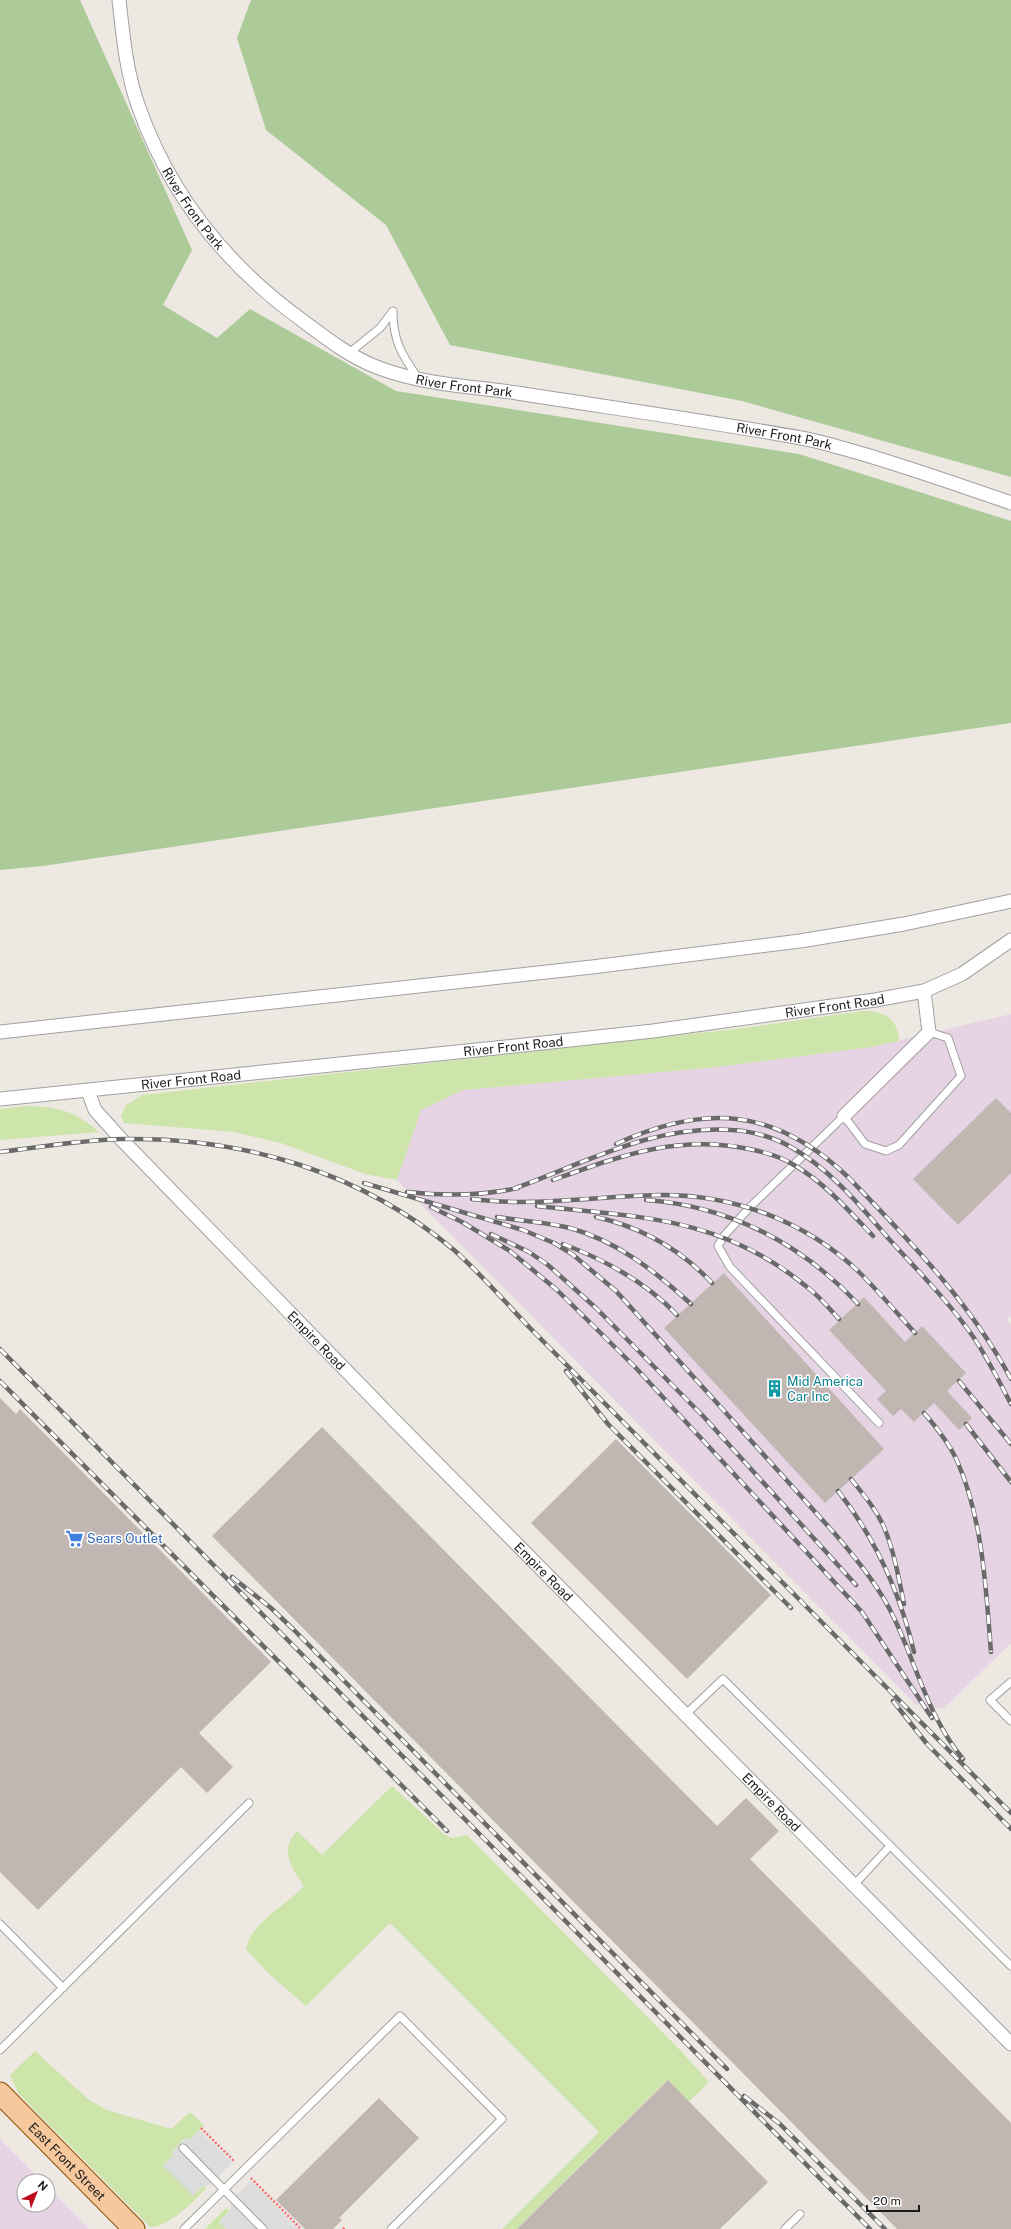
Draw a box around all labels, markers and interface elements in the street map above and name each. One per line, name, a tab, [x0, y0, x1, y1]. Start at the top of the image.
street label: River Front Park	[159, 165, 227, 253]
street label: River Front Park	[415, 372, 513, 400]
street label: River Front Park	[735, 420, 834, 453]
street label: River Front Road	[784, 991, 886, 1020]
street label: River Front Road	[463, 1034, 564, 1059]
street label: River Front Road	[140, 1067, 242, 1092]
street label: Empire Road	[284, 1308, 348, 1373]
place label: Mid America Car Inc	[787, 1374, 863, 1404]
building icon: Mid America Car Inc	[764, 1378, 784, 1398]
supermarket icon: Sears Outlet	[64, 1528, 84, 1548]
place label: Sears Outlet	[87, 1531, 163, 1546]
street label: Empire Road	[511, 1539, 576, 1604]
street label: Empire Road	[739, 1770, 803, 1835]
street label: East Front Street	[25, 2120, 109, 2204]
north arrow	[16, 2173, 56, 2213]
text: N	[36, 2178, 50, 2193]
scale bar	[867, 2187, 919, 2213]
text: 20 m	[873, 2194, 901, 2208]

